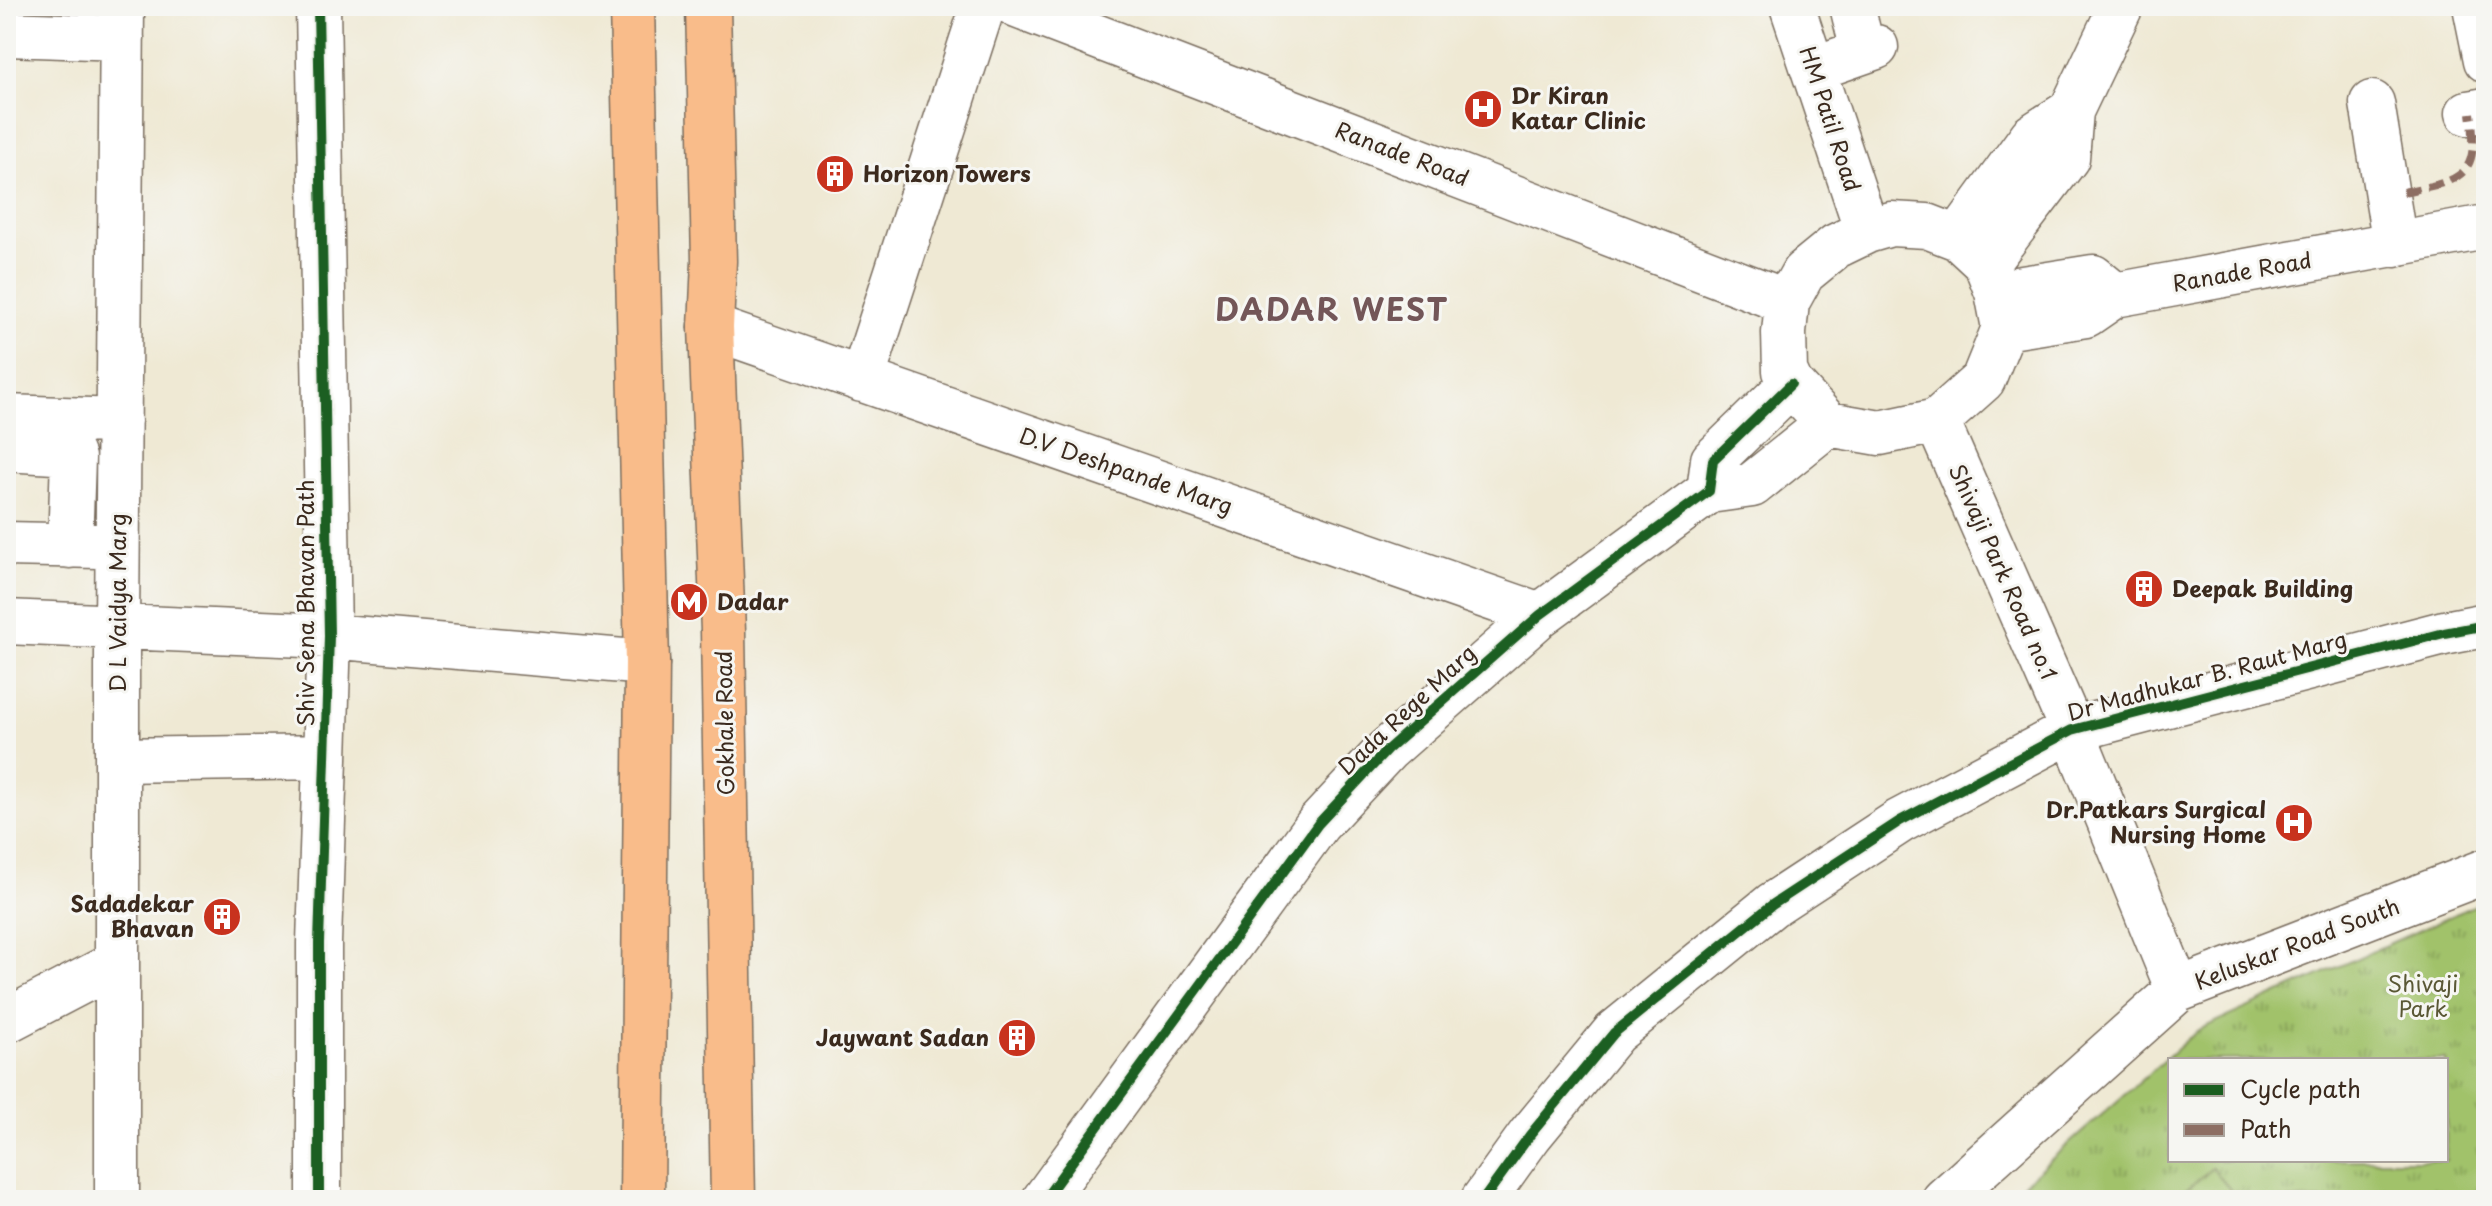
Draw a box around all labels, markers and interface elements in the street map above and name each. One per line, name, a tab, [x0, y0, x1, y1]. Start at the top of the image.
street label: HM Patil Road	[1792, 42, 1870, 195]
place label: Dr Kiran Katar Clinic	[1511, 78, 1646, 136]
hospital icon: Dr Kiran Katar Clinic	[1462, 88, 1504, 130]
street label: Ranade Road	[1331, 112, 1474, 193]
building icon: Horizon Towers	[814, 153, 856, 195]
place label: Horizon Towers	[863, 156, 1031, 189]
street label: Ranade Road	[2169, 242, 2314, 299]
district label: DADAR WEST	[1215, 286, 1449, 331]
street label: D.V Deshpande Marg	[1015, 418, 1238, 522]
street label: Shivaji Park Road no.1	[1942, 458, 2067, 685]
street label: Shiv Sena Bhavan Path	[288, 479, 321, 727]
street label: D L Vaidya Marg	[100, 513, 133, 693]
building icon: Deepak Building	[2123, 568, 2165, 610]
place label: Deepak Building	[2172, 571, 2353, 604]
metro station icon: Dadar	[668, 581, 710, 623]
place label: Dadar	[717, 584, 789, 617]
street label: Dr Madhukar B. Raut Marg	[2063, 621, 2350, 728]
street label: Dada Rege Marg	[1330, 636, 1482, 782]
street label: Gokhale Road	[706, 650, 741, 796]
place label: Dr.Patkars Surgical Nursing Home	[2046, 792, 2266, 850]
hospital icon: Dr.Patkars Surgical Nursing Home	[2273, 802, 2315, 844]
place label: Sadadekar Bhavan	[71, 886, 195, 944]
street label: Keluskar Road South	[2189, 888, 2404, 997]
building icon: Sadadekar Bhavan	[201, 896, 243, 938]
park label: Shivaji Park	[2388, 966, 2458, 1024]
building icon: Jaywant Sadan	[996, 1017, 1038, 1059]
place label: Jaywant Sadan	[816, 1020, 989, 1053]
legend	[2168, 1058, 2448, 1162]
text: Cycle path	[2240, 1070, 2361, 1106]
text: Path	[2240, 1110, 2292, 1146]

